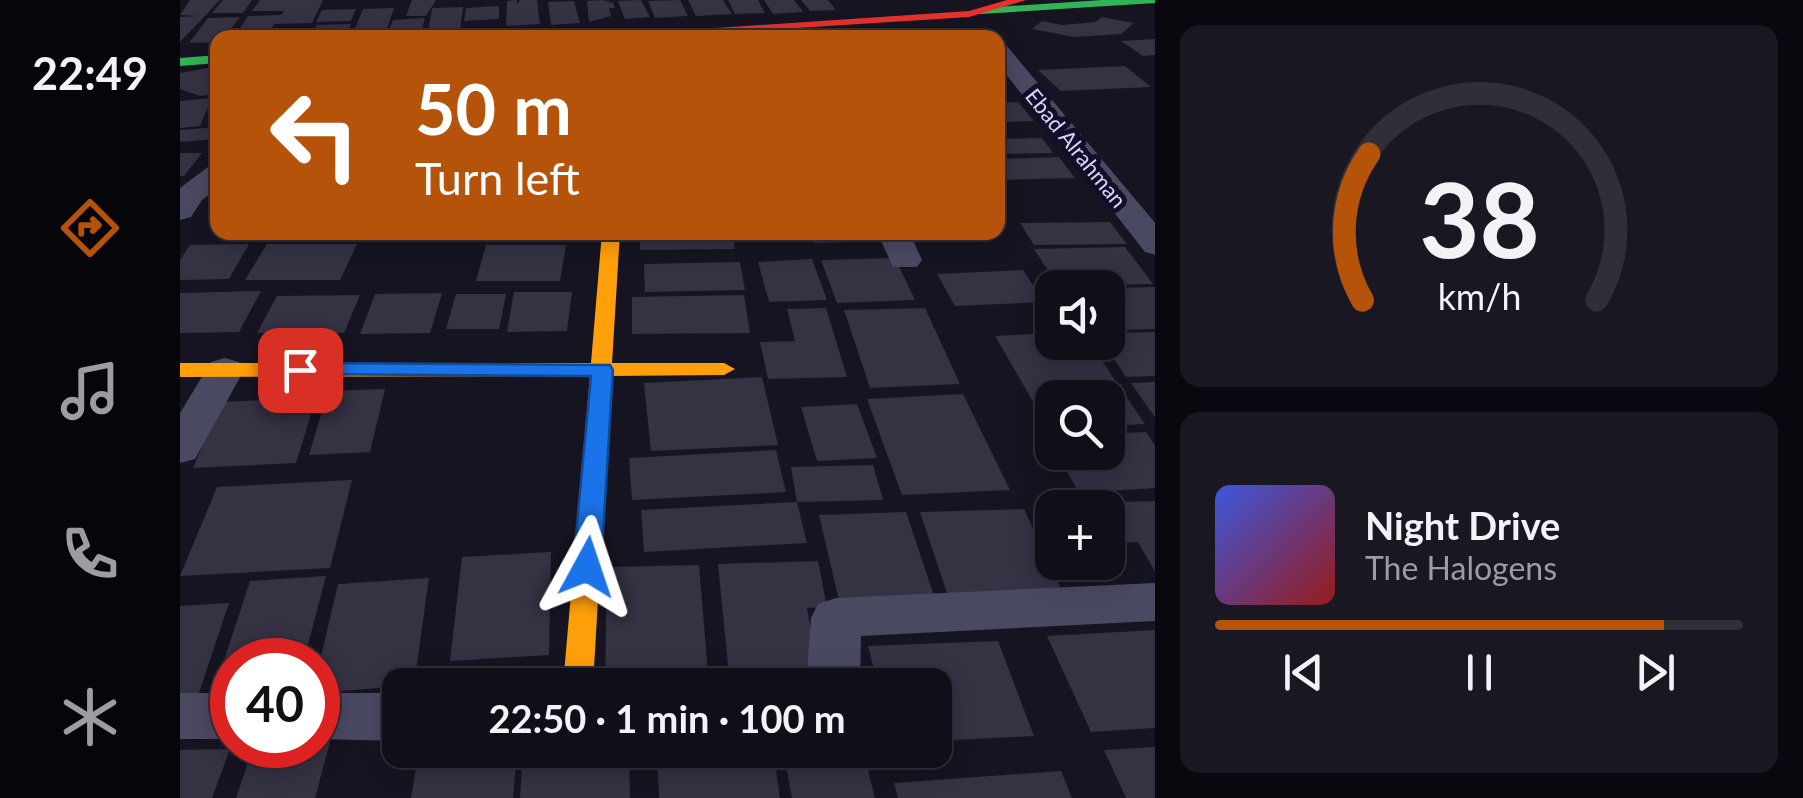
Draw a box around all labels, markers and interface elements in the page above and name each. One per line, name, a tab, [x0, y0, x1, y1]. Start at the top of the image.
text: 22:49	[32, 46, 148, 100]
text: 50 m	[415, 66, 572, 150]
icon: left	[250, 70, 380, 200]
street label: Ebad Alrahman	[1020, 83, 1133, 213]
text: Turn left	[415, 151, 580, 205]
text: 38	[1419, 155, 1539, 280]
icon: directions	[55, 193, 125, 263]
map controls	[1035, 270, 1125, 580]
button: sound	[1035, 270, 1125, 360]
text: km/h	[1437, 275, 1521, 318]
pin	[258, 328, 343, 413]
icon: arrive	[273, 343, 328, 398]
icon: music	[55, 356, 125, 426]
button: search	[1035, 380, 1125, 470]
button: +	[1035, 490, 1125, 580]
text: Night Drive	[1365, 502, 1560, 548]
position arrow	[535, 515, 639, 619]
icon: phone	[55, 519, 125, 589]
text: The Halogens	[1365, 548, 1557, 587]
speed limit sign: 40	[210, 638, 340, 768]
icon: previous	[1276, 645, 1331, 700]
icon: pause	[1452, 645, 1507, 700]
icon: next	[1628, 645, 1683, 700]
icon: climate	[55, 682, 125, 752]
text: 22:50 · 1 min · 100 m	[488, 695, 846, 741]

